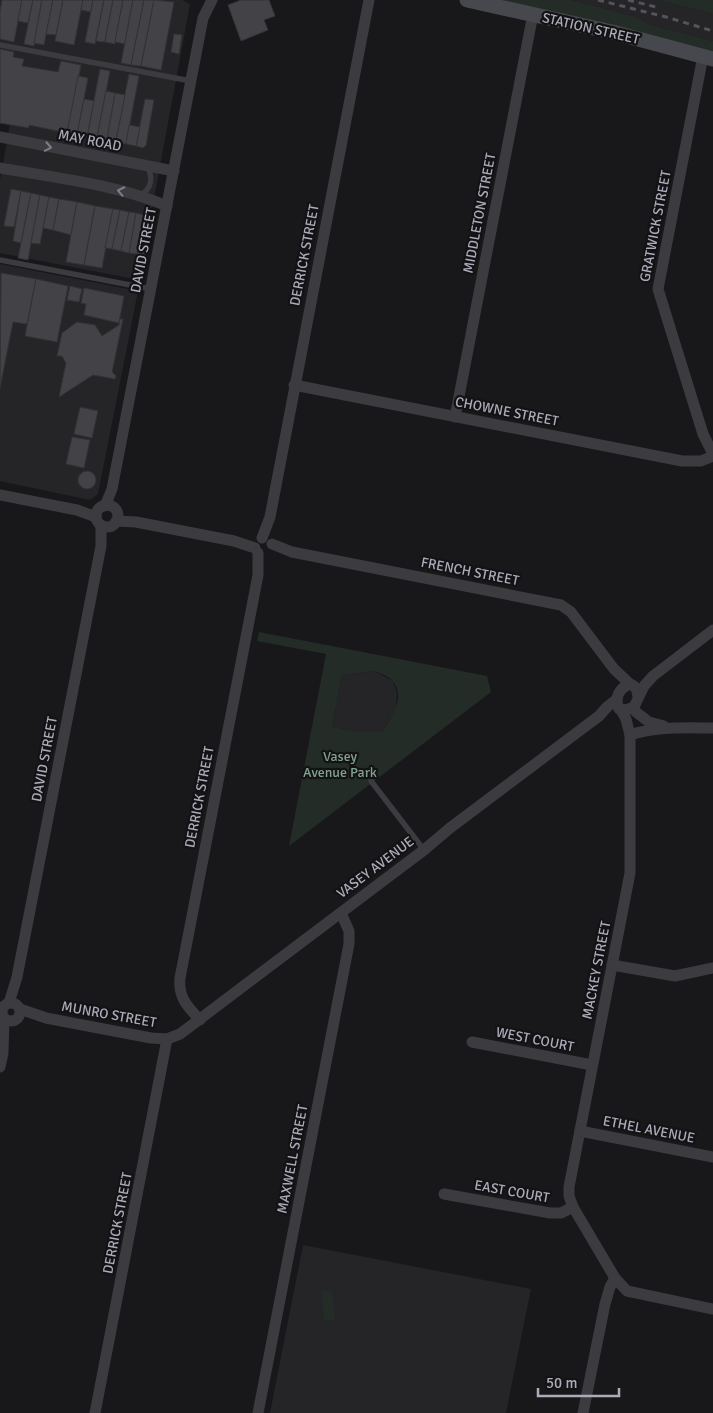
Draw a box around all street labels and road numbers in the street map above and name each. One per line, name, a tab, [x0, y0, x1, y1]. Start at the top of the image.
street label: STATION STREET	[541, 9, 641, 48]
street label: MAY ROAD	[57, 126, 123, 155]
street label: MIDDLETON STREET	[459, 151, 500, 275]
street label: GRATWICK STREET	[636, 169, 675, 283]
street label: DERRICK STREET	[286, 203, 323, 307]
street label: DAVID STREET	[127, 206, 160, 294]
street label: CHOWNE STREET	[454, 393, 560, 430]
street label: FRENCH STREET	[419, 554, 520, 589]
street label: DAVID STREET	[28, 715, 61, 803]
street label: DERRICK STREET	[181, 745, 218, 849]
street label: VASEY AVENUE	[333, 833, 417, 902]
street label: MACKEY STREET	[579, 919, 614, 1021]
street label: MUNRO STREET	[60, 998, 158, 1031]
street label: WEST COURT	[494, 1024, 576, 1055]
street label: MAXWELL STREET	[274, 1103, 311, 1215]
street label: ETHEL AVENUE	[602, 1112, 696, 1147]
street label: DERRICK STREET	[99, 1171, 136, 1275]
street label: EAST COURT	[473, 1177, 551, 1206]

